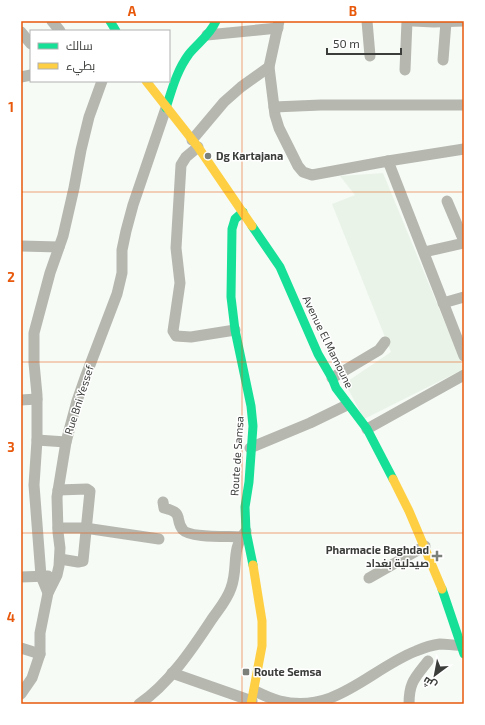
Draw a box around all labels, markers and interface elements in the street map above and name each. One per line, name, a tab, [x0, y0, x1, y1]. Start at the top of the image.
text: A	[128, 3, 137, 19]
text: B	[349, 3, 357, 19]
legend	[30, 30, 170, 82]
scale bar	[327, 30, 401, 56]
text: 50 m	[333, 36, 360, 50]
text: سالك	[66, 38, 93, 52]
text: بطيء	[66, 58, 95, 76]
text: 1	[8, 99, 14, 115]
place label: Dg Kartajana	[216, 149, 283, 163]
marker: Dg Kartajana	[203, 151, 213, 161]
text: 2	[7, 269, 15, 285]
street label: Avenue El Mamoune	[300, 294, 356, 390]
street label: Rue Bni Yessef	[61, 363, 96, 436]
street label: Route de Samsa	[227, 416, 246, 496]
text: 3	[7, 439, 15, 455]
place label: Pharmacie Baghdad صيدلية بغداد	[326, 543, 429, 570]
marker: Pharmacie Baghdad صيدلية بغداد	[432, 551, 442, 561]
text: 4	[7, 609, 15, 625]
north arrow	[415, 655, 455, 695]
place label: Route Semsa	[254, 665, 322, 678]
marker: Route Semsa	[241, 667, 251, 677]
text: ش	[420, 674, 439, 693]

